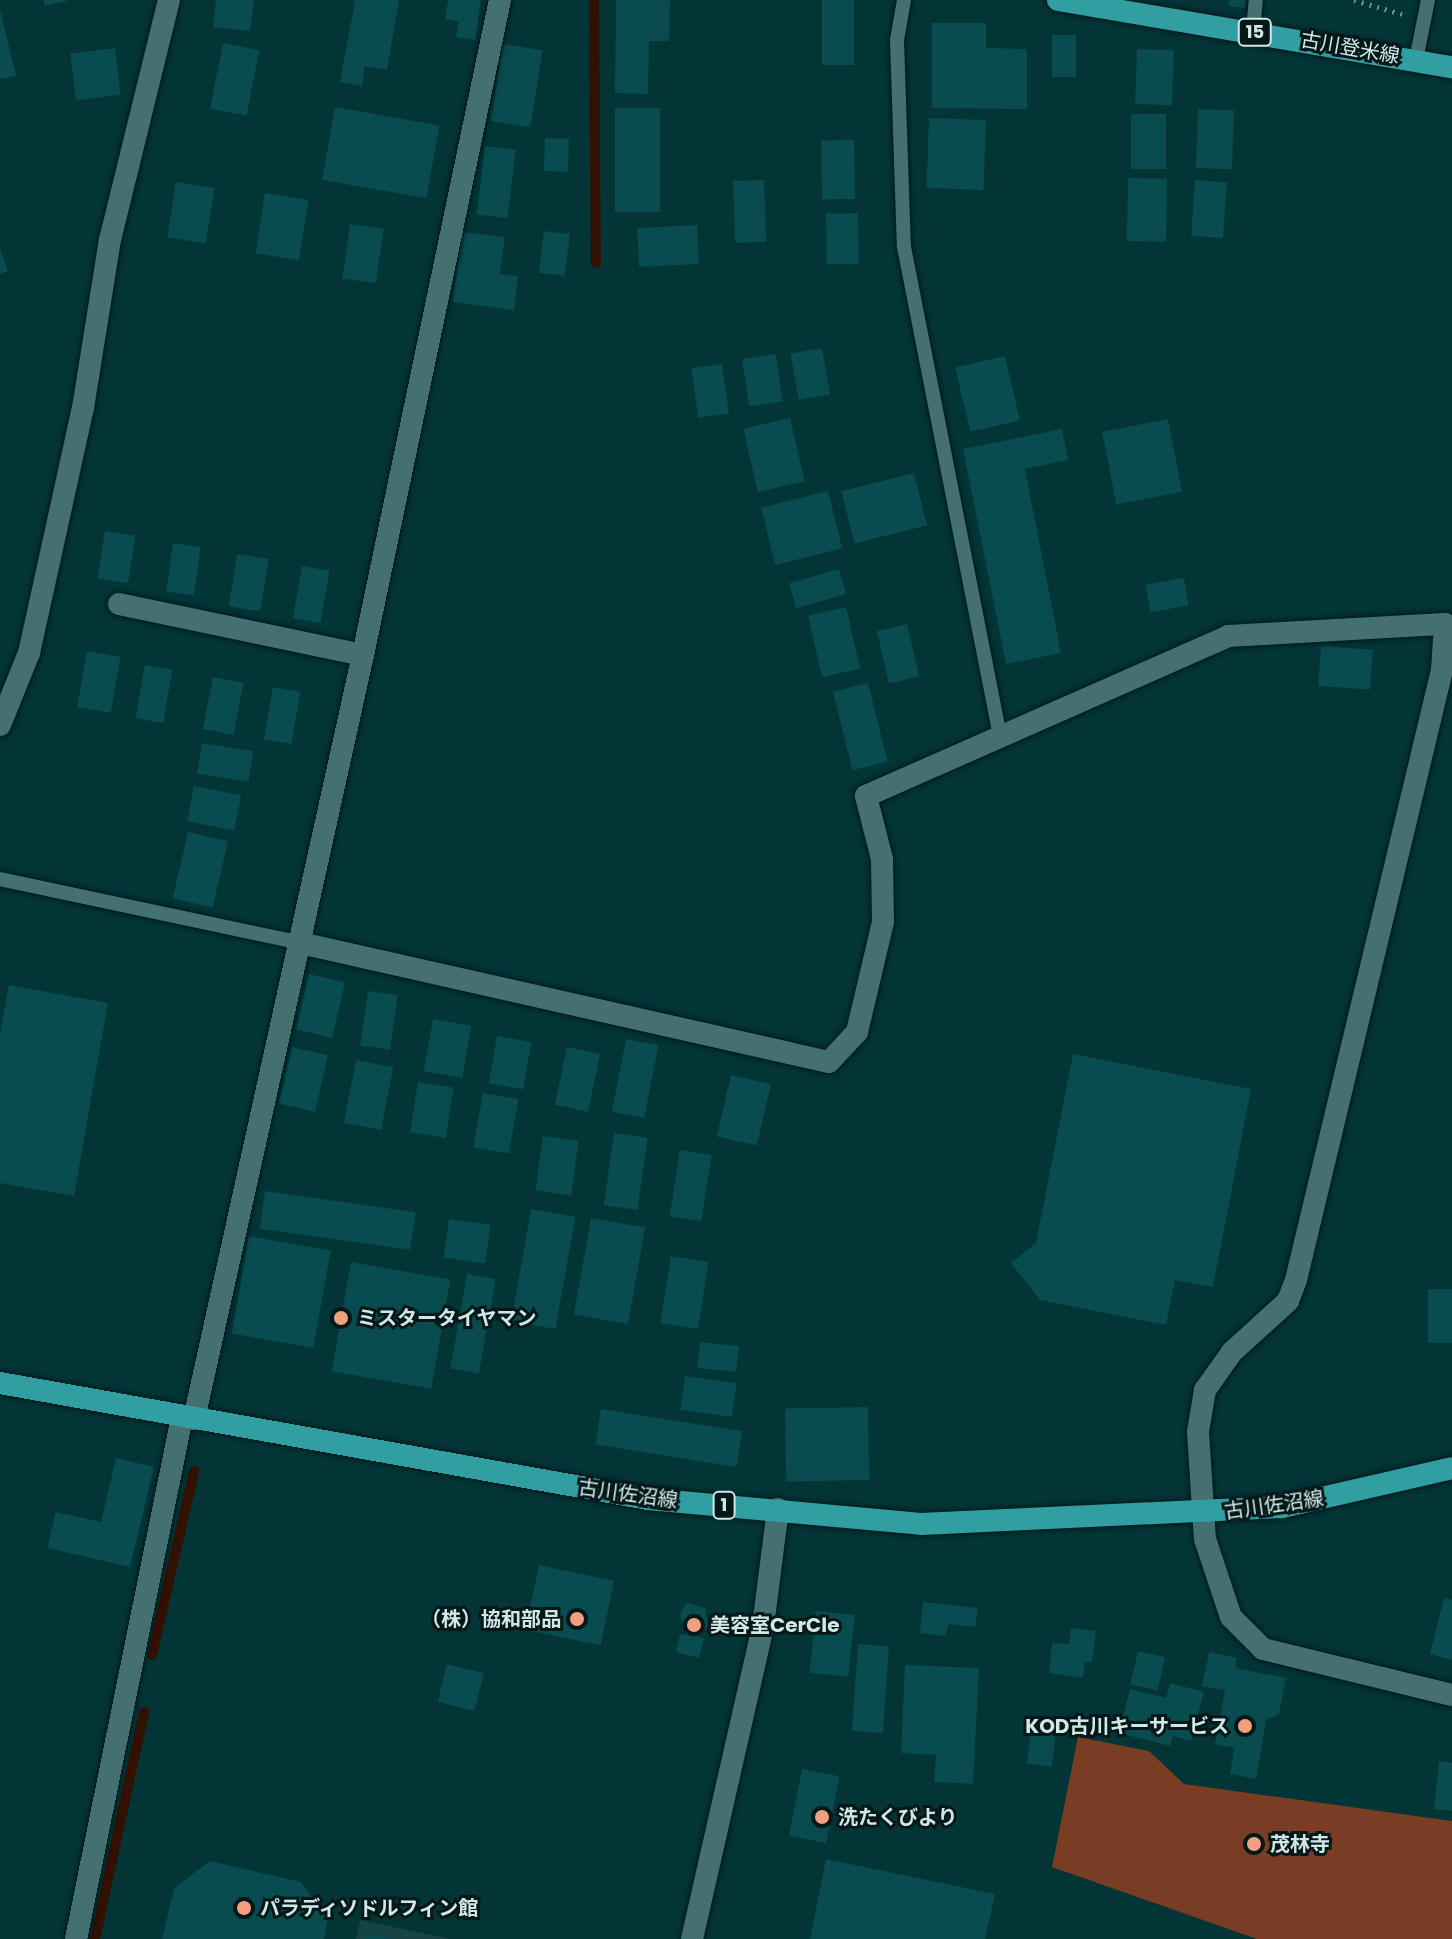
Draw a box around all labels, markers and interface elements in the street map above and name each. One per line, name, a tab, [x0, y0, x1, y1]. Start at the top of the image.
road number: 15	[1237, 18, 1273, 46]
street label: 古川登米線	[1299, 27, 1401, 69]
place label: ミスタータイヤマン	[357, 1306, 537, 1330]
marker: ミスタータイヤマン	[332, 1309, 350, 1327]
street label: 古川佐沼線	[577, 1475, 679, 1513]
street label: 古川佐沼線	[1223, 1486, 1325, 1524]
road number: 1	[712, 1491, 736, 1519]
place label: （株）協和部品	[421, 1607, 561, 1631]
marker: （株）協和部品	[568, 1610, 586, 1628]
place label: 美容室CerCle	[710, 1613, 840, 1637]
marker: 美容室CerCle	[685, 1616, 703, 1634]
place label: KOD古川キーサービス	[1025, 1714, 1229, 1738]
marker: KOD古川キーサービス	[1236, 1717, 1254, 1735]
place label: 洗たくびより	[838, 1805, 958, 1829]
marker: 洗たくびより	[813, 1808, 831, 1826]
place label: 茂林寺	[1270, 1832, 1330, 1856]
marker: 茂林寺	[1245, 1835, 1263, 1853]
place label: パラディソドルフィン館	[260, 1896, 480, 1920]
marker: パラディソドルフィン館	[235, 1899, 253, 1917]

